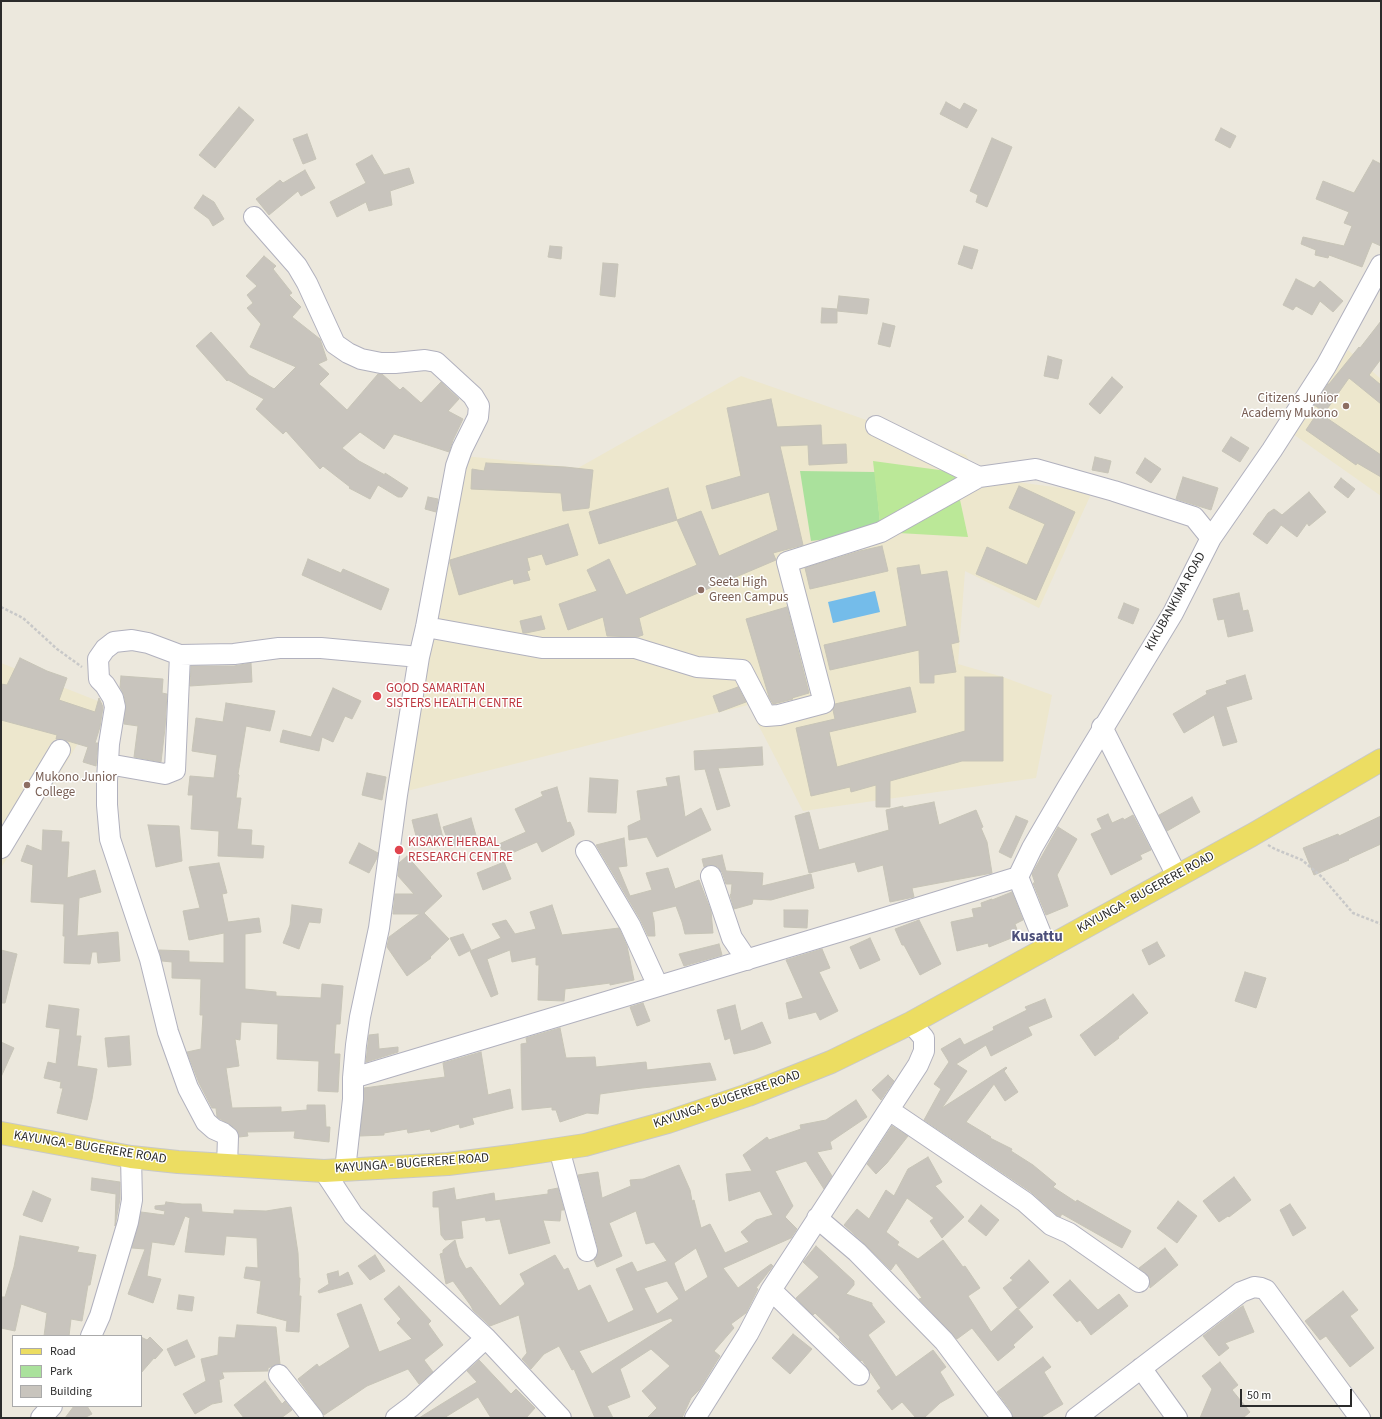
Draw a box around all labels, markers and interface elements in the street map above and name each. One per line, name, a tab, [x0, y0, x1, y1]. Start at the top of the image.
place label: Citizens Junior Academy Mukono	[1242, 391, 1338, 422]
marker: Citizens Junior Academy Mukono	[1341, 401, 1351, 411]
street label: KIKUBANKIMA ROAD	[1142, 550, 1210, 654]
place label: Seeta High Green Campus	[709, 575, 788, 606]
marker: Seeta High Green Campus	[696, 585, 706, 595]
place label: GOOD SAMARITAN SISTERS HEALTH CENTRE	[386, 681, 523, 712]
marker: GOOD SAMARITAN SISTERS HEALTH CENTRE	[371, 690, 383, 702]
place label: Mukono Junior College	[35, 770, 117, 801]
marker: Mukono Junior College	[22, 780, 32, 790]
place label: KISAKYE HERBAL RESEARCH CENTRE	[408, 835, 513, 866]
marker: KISAKYE HERBAL RESEARCH CENTRE	[393, 844, 405, 856]
street label: KAYUNGA - BUGERERE ROAD	[1075, 849, 1217, 937]
district label: Kusattu	[1011, 929, 1063, 947]
street label: KAYUNGA - BUGERERE ROAD	[651, 1067, 803, 1133]
street label: KAYUNGA - BUGERERE ROAD	[13, 1128, 167, 1168]
street label: KAYUNGA - BUGERERE ROAD	[334, 1151, 490, 1177]
legend	[12, 1335, 142, 1407]
text: Road	[50, 1343, 76, 1360]
text: Park	[50, 1363, 72, 1380]
scale bar	[1242, 1381, 1354, 1407]
text: Building	[50, 1383, 92, 1400]
text: 50 m	[1247, 1387, 1271, 1404]

